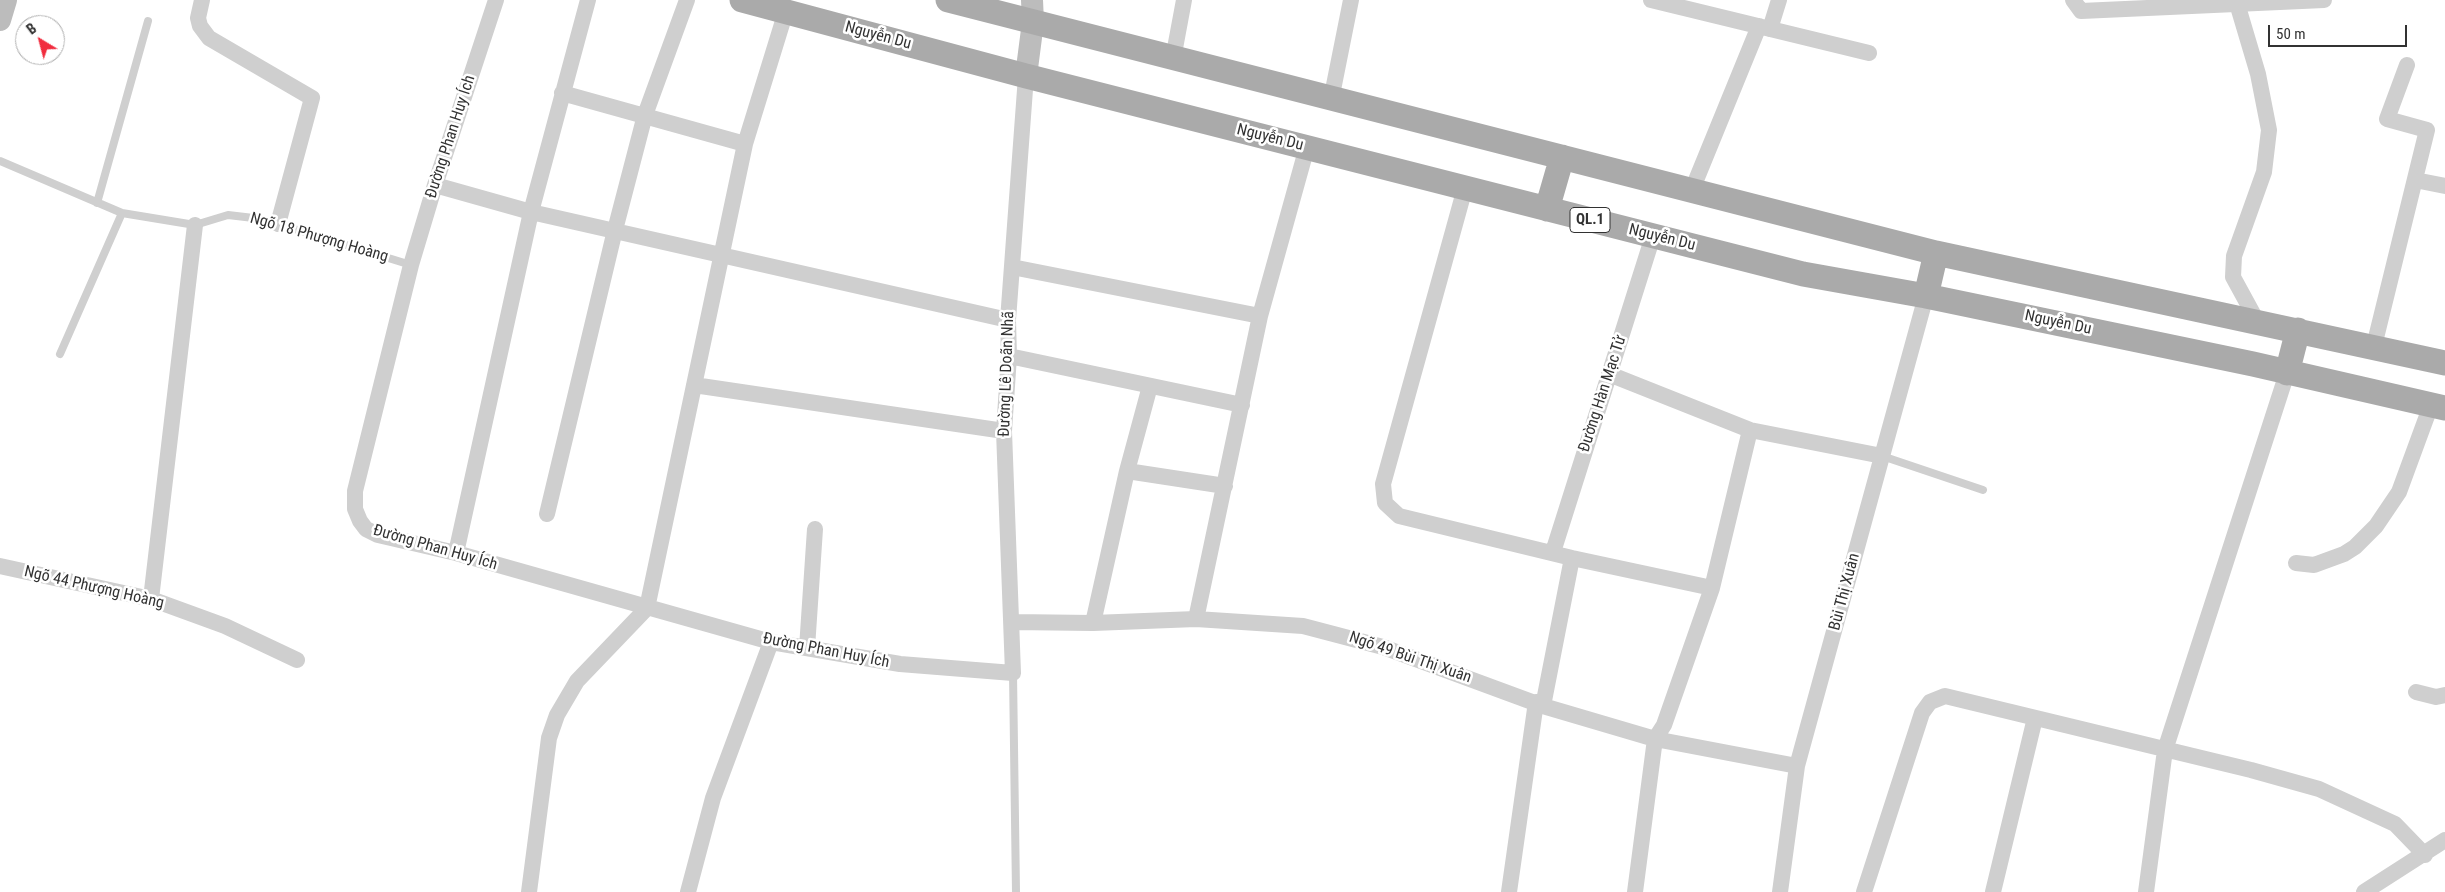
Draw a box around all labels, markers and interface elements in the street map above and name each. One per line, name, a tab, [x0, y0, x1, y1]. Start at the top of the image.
north arrow	[15, 15, 65, 65]
scale bar	[2270, 15, 2409, 47]
street label: Nguyễn Du	[843, 18, 913, 54]
text: B	[24, 20, 40, 38]
text: 50 m	[2276, 25, 2306, 43]
street label: Đường Phan Huy Ích	[422, 73, 480, 201]
street label: Nguyễn Du	[1235, 120, 1305, 156]
road number: QL.1	[1570, 208, 1610, 232]
street label: Ngõ 18 Phượng Hoàng	[248, 209, 390, 267]
street label: Nguyễn Du	[1627, 220, 1697, 256]
street label: Nguyễn Du	[2023, 307, 2093, 339]
street label: Đường Lê Doãn Nhã	[995, 311, 1019, 437]
street label: Đường Hàn Mạc Tử	[1575, 333, 1631, 455]
street label: Đường Phan Huy Ích	[371, 521, 499, 575]
street label: Bùi Thị Xuân	[1826, 551, 1864, 633]
street label: Ngõ 44 Phượng Hoàng	[22, 563, 166, 613]
street label: Ngõ 49 Bùi Thị Xuân	[1346, 628, 1474, 688]
street label: Đường Phan Huy Ích	[761, 629, 891, 673]

